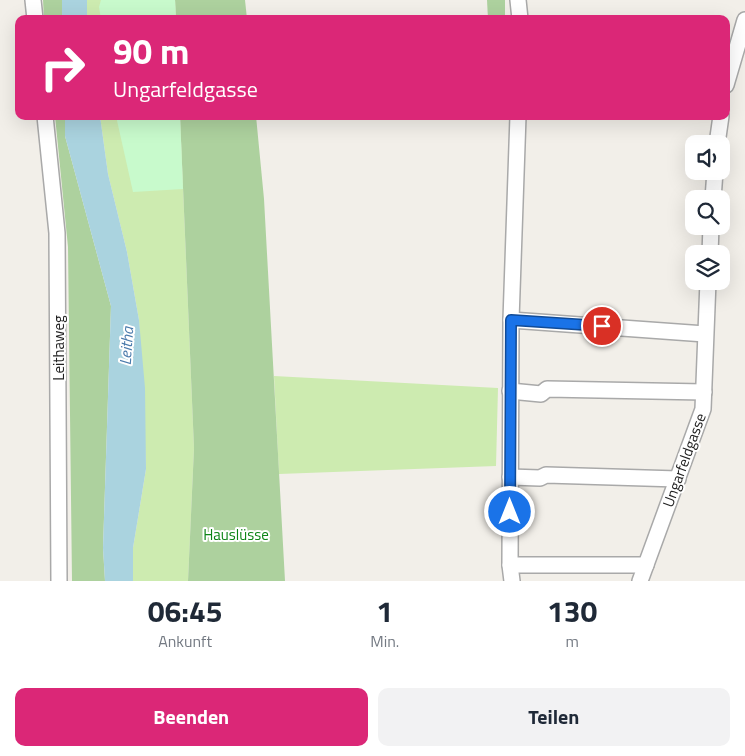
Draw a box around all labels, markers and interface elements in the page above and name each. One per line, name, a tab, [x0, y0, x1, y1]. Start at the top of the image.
text: 90 m	[113, 24, 189, 78]
icon: right	[30, 35, 95, 100]
text: Ungarfeldgasse	[113, 72, 258, 106]
map controls	[685, 135, 730, 290]
button: sound	[685, 135, 730, 180]
button: search	[685, 190, 730, 235]
button: layers	[685, 245, 730, 290]
pin	[581, 305, 623, 347]
icon: arrive	[588, 312, 616, 340]
street label: Leithaweg	[47, 315, 70, 381]
water label: Leitha	[113, 325, 139, 366]
street label: Ungarfeldgasse	[656, 410, 712, 510]
position arrow	[483, 485, 535, 537]
park label: Hauslüsse	[203, 523, 269, 546]
text: 06:45	[148, 588, 223, 634]
text: 1	[376, 588, 393, 634]
text: 130	[547, 588, 597, 634]
text: Ankunft	[158, 629, 212, 653]
text: Min.	[370, 629, 399, 653]
text: m	[565, 629, 579, 653]
button: Beenden	[15, 688, 368, 746]
button: Teilen	[378, 688, 730, 746]

